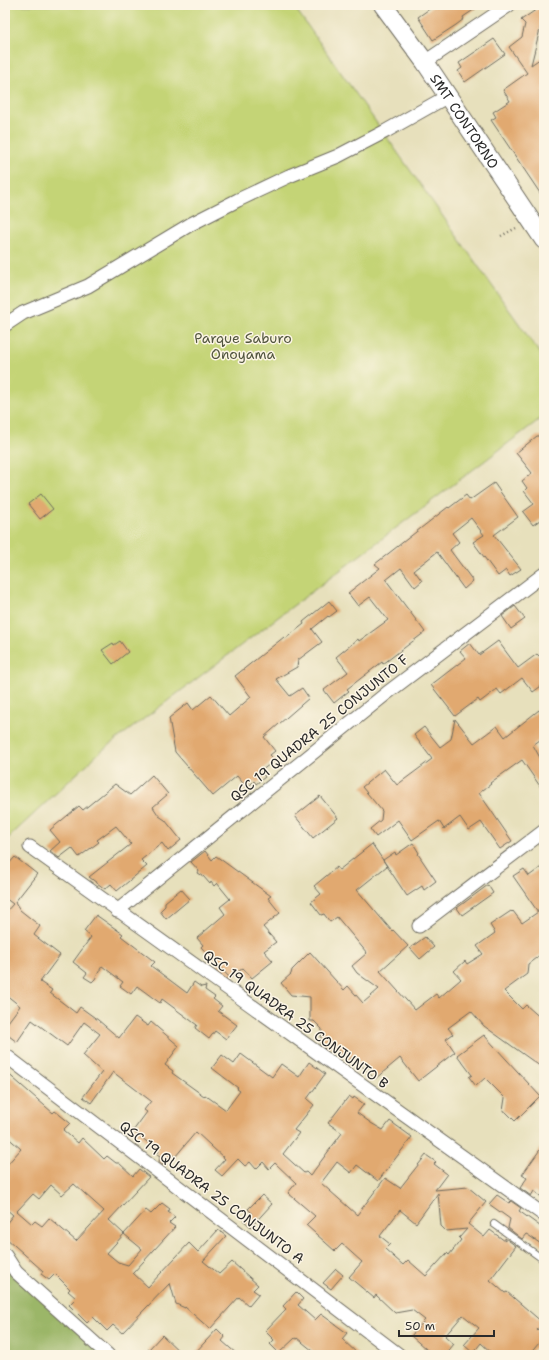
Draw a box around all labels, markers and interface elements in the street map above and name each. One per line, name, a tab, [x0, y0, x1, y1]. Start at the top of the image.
street label: SMT CONTORNO	[426, 70, 503, 172]
park label: Parque Saburo Onoyama	[194, 329, 292, 363]
street label: QSC 19 QUADRA 25 CONJUNTO F	[226, 650, 412, 806]
street label: QSC 19 QUADRA 25 CONJUNTO B	[200, 946, 392, 1092]
street label: QSC 19 QUADRA 25 CONJUNTO A	[116, 1117, 308, 1267]
scale bar	[399, 1312, 494, 1338]
text: 50 m	[405, 1318, 435, 1334]

